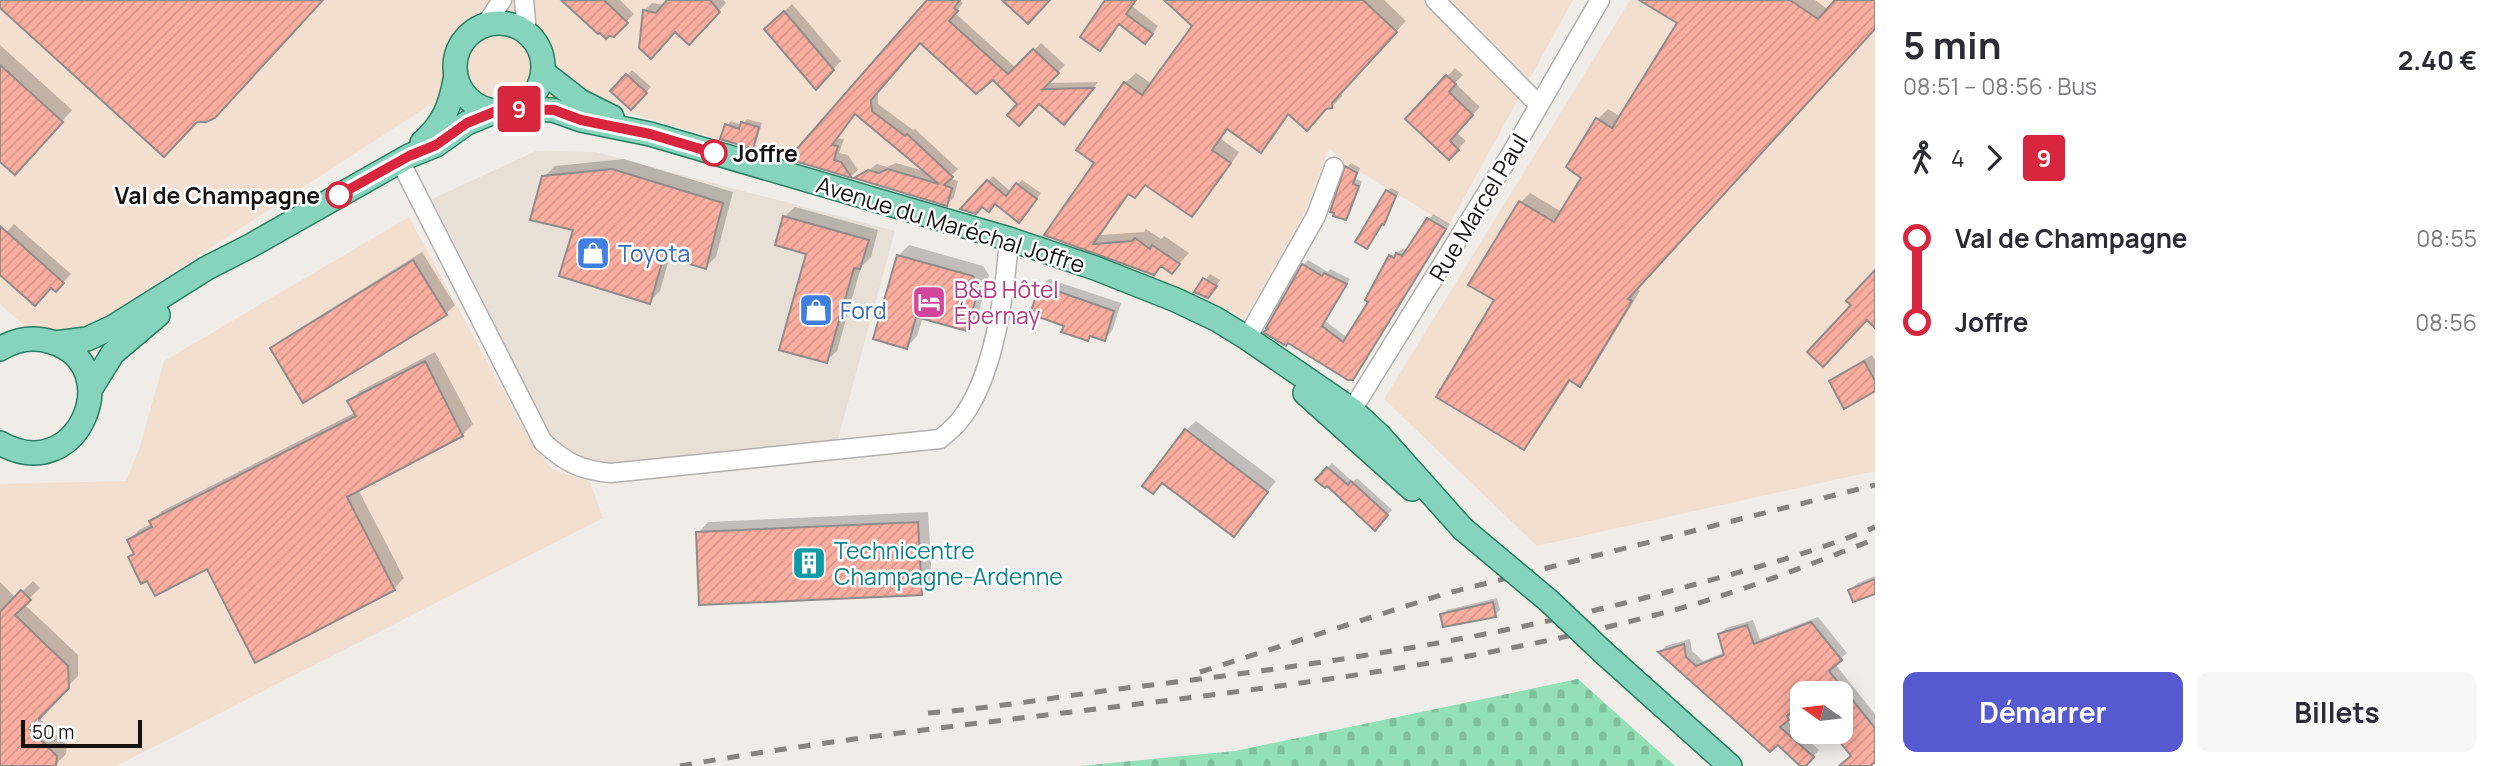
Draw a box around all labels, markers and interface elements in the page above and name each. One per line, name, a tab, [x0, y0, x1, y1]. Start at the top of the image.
text: 5 min	[1903, 18, 2001, 70]
text: 2.40 €	[2398, 42, 2477, 78]
text: 08:51 – 08:56 · Bus	[1903, 70, 2097, 102]
line badge: 9	[496, 86, 542, 132]
text: 9	[512, 92, 526, 125]
street label: Rue Marcel Paul	[1421, 127, 1535, 287]
place label: Joffre	[733, 137, 798, 169]
icon: walk	[1903, 139, 1941, 177]
icon: forward	[1975, 139, 2013, 177]
marker: Joffre	[701, 140, 727, 166]
text: 9	[2037, 141, 2051, 174]
text: 4	[1951, 142, 1965, 174]
street label: Avenue du Maréchal Joffre	[813, 168, 1089, 280]
place label: Val de Champagne	[114, 179, 320, 211]
marker: Val de Champagne	[326, 182, 352, 208]
text: Val de Champagne	[1955, 220, 2187, 256]
text: 08:55	[2416, 222, 2477, 254]
shop icon: Toyota	[574, 234, 612, 272]
place label: Toyota	[618, 237, 690, 269]
place label: B&B Hôtel Épernay	[954, 273, 1059, 331]
hotel icon: B&B Hôtel Épernay	[910, 283, 948, 321]
shop icon: Ford	[797, 291, 835, 329]
place label: Ford	[840, 294, 887, 326]
text: Joffre	[1955, 304, 2028, 340]
text: 08:56	[2415, 306, 2477, 338]
place label: Technicentre Champagne-Ardenne	[834, 534, 1063, 592]
building icon: Technicentre Champagne-Ardenne	[790, 544, 828, 582]
button: Démarrer	[1903, 672, 2183, 752]
button: Billets	[2197, 672, 2477, 752]
north arrow	[1790, 681, 1853, 744]
map controls	[1790, 681, 1853, 744]
scale bar	[21, 717, 142, 749]
text: 50 m	[32, 719, 74, 745]

